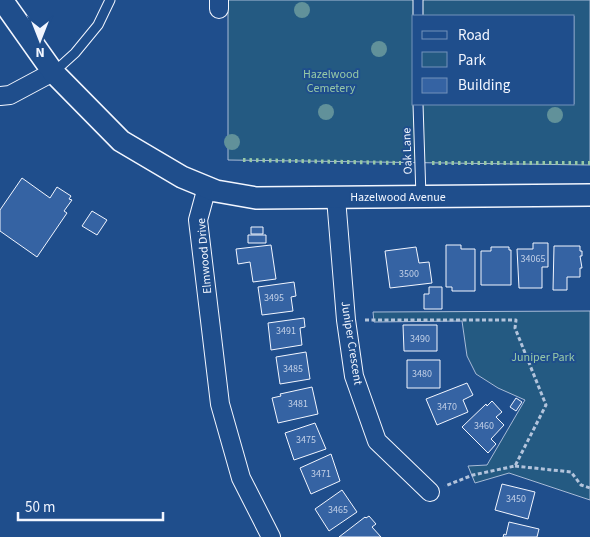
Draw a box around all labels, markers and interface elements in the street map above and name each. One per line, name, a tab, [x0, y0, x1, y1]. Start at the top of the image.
north arrow	[15, 15, 65, 65]
legend	[412, 15, 575, 105]
text: Road	[458, 25, 490, 46]
text: N	[35, 42, 45, 62]
text: Park	[458, 50, 487, 71]
park label: Hazelwood Cemetery	[303, 66, 359, 97]
text: Building	[458, 75, 511, 96]
street label: Oak Lane	[398, 127, 417, 175]
street label: Hazelwood Avenue	[350, 189, 446, 206]
street label: Elmwood Drive	[193, 217, 216, 295]
house number: 34065	[521, 252, 545, 266]
house number: 3500	[399, 267, 419, 281]
house number: 3495	[264, 291, 284, 305]
street label: Juniper Crescent	[336, 300, 367, 386]
house number: 3491	[276, 324, 296, 338]
house number: 3490	[410, 332, 430, 346]
park label: Juniper Park	[511, 349, 575, 366]
house number: 3485	[283, 362, 303, 376]
house number: 3480	[412, 367, 432, 381]
house number: 3481	[288, 397, 308, 411]
house number: 3470	[437, 400, 457, 414]
house number: 3460	[474, 419, 494, 433]
house number: 3475	[296, 433, 316, 447]
house number: 3471	[311, 467, 331, 481]
scale bar	[18, 490, 162, 522]
house number: 3450	[506, 492, 526, 506]
text: 50 m	[25, 497, 55, 518]
house number: 3465	[328, 503, 348, 517]

